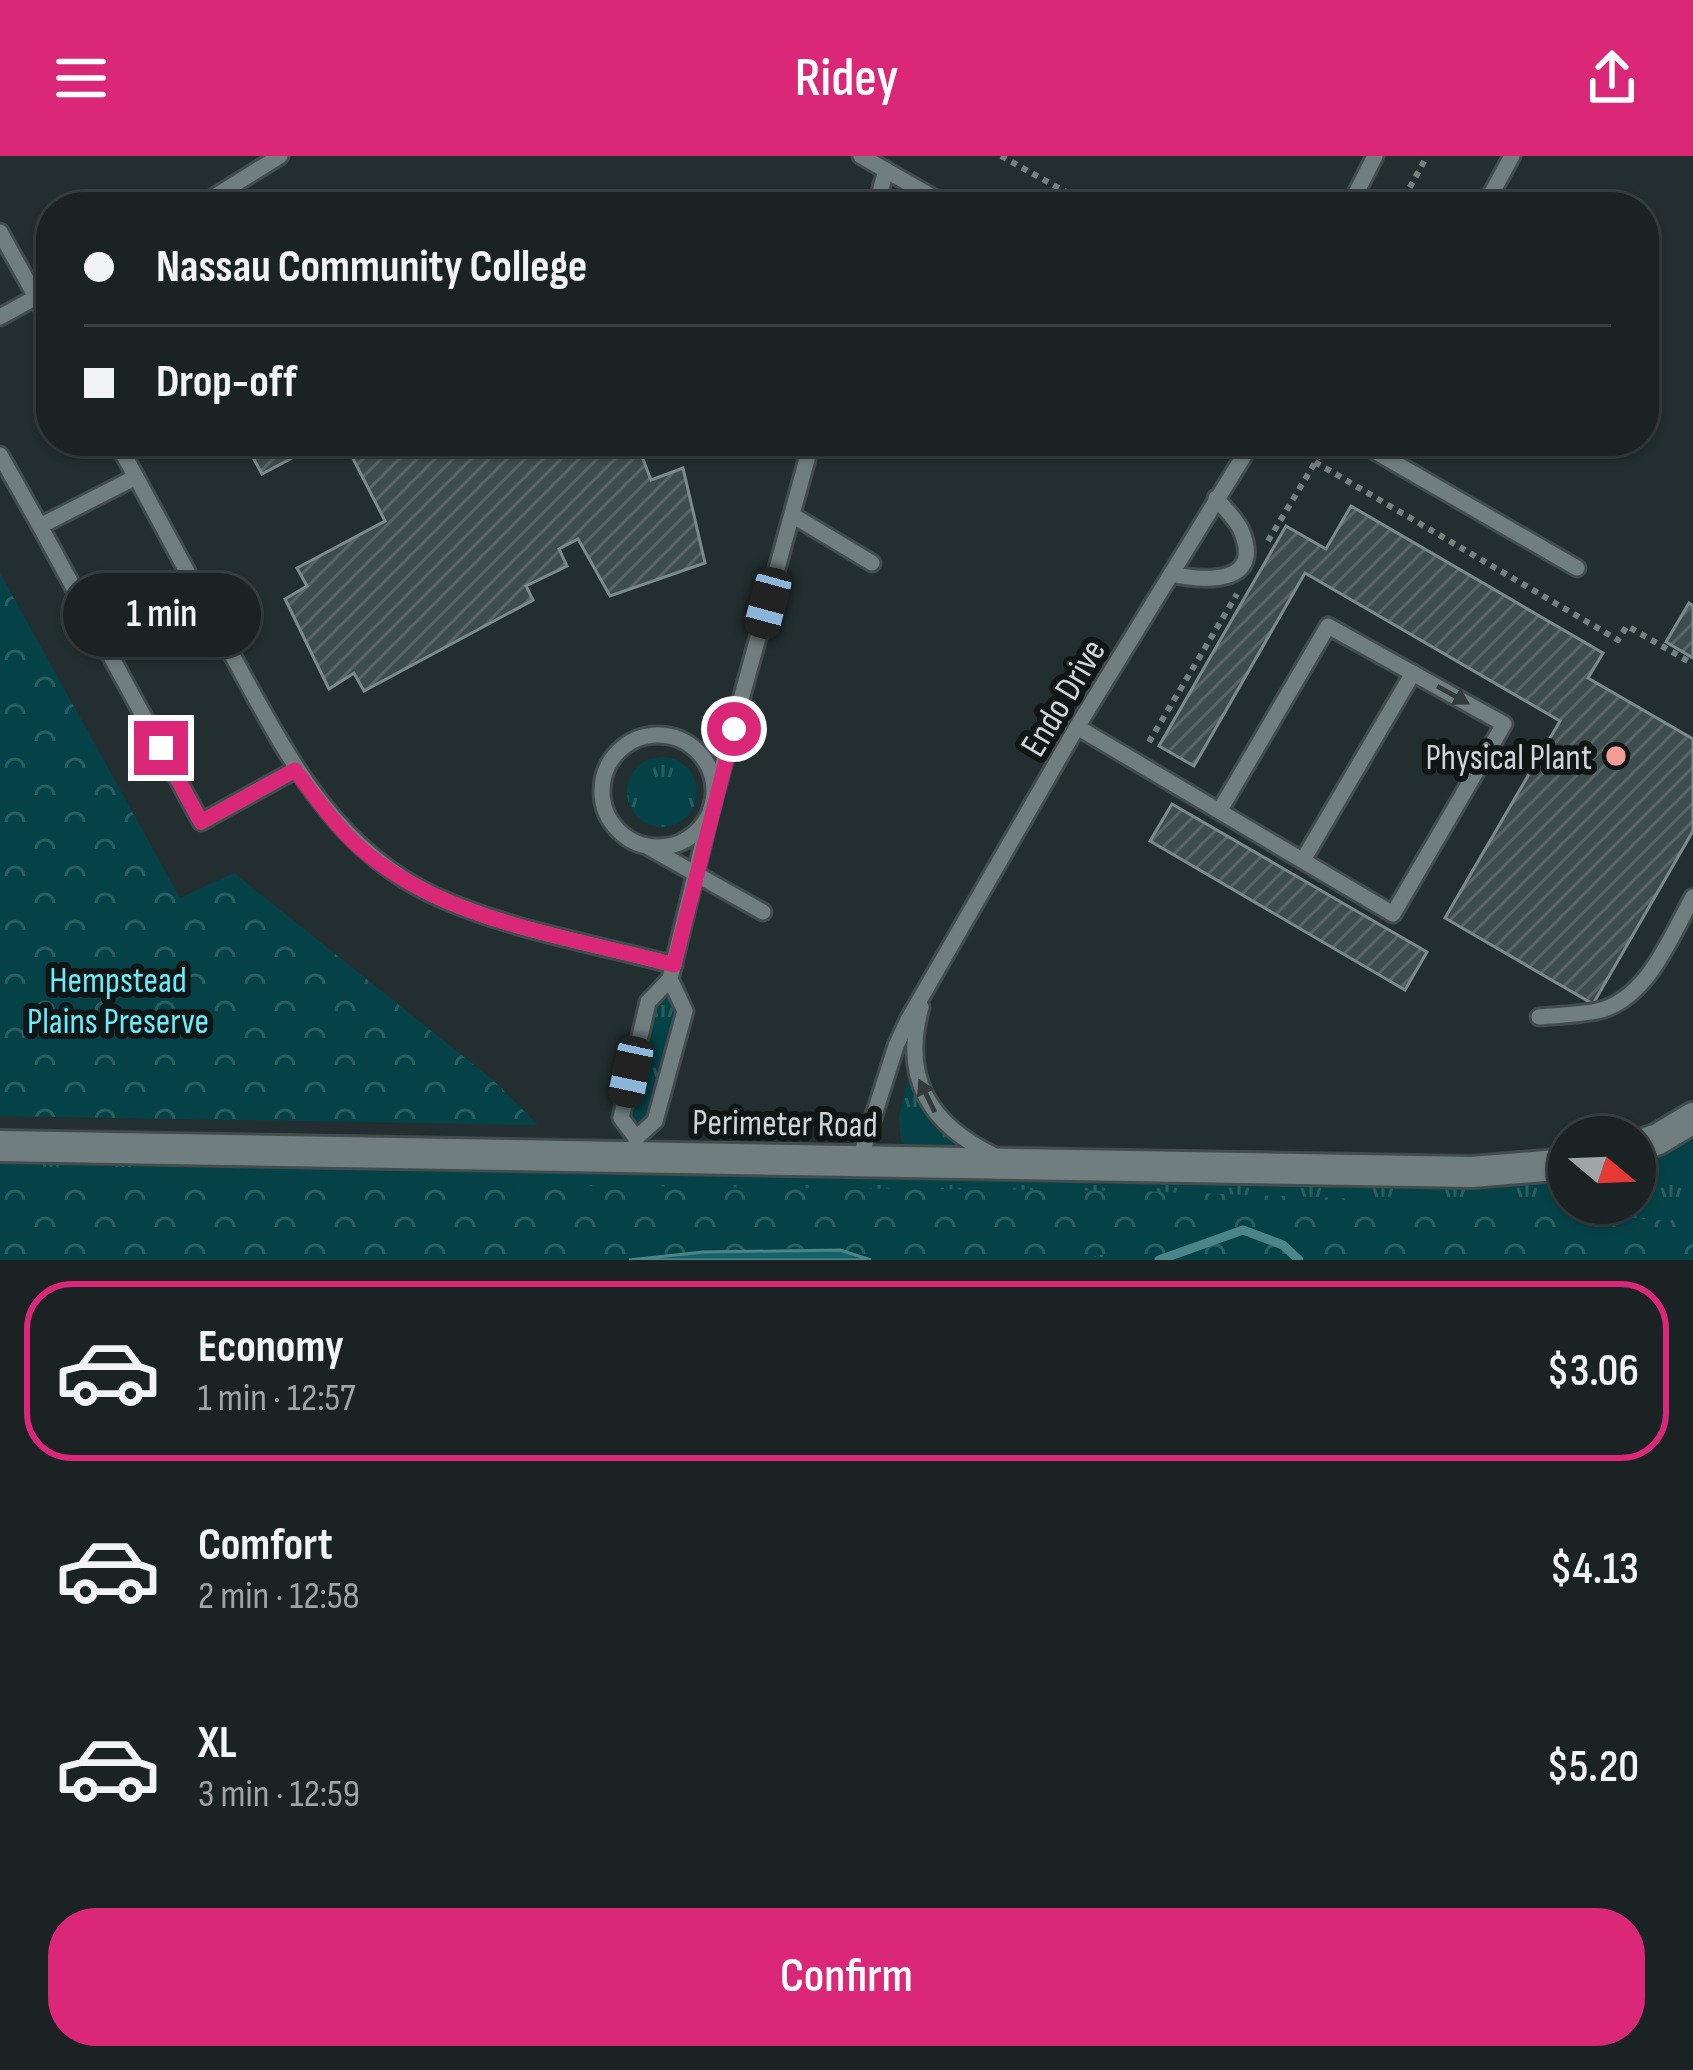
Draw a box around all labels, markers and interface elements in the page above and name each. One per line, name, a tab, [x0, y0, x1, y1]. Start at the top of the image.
icon: menu	[48, 45, 114, 111]
icon: share	[1579, 45, 1645, 111]
text: Ridey	[795, 46, 898, 111]
text: Nassau Community College	[156, 240, 587, 295]
text: Drop-off	[156, 355, 297, 410]
car	[741, 564, 795, 642]
callout: 1 min	[62, 574, 260, 658]
text: 1 min	[127, 591, 197, 638]
street label: Endo Drive	[1013, 632, 1116, 765]
one-way arrow	[1435, 684, 1470, 705]
route start	[707, 702, 761, 756]
route end	[134, 721, 188, 775]
place label: Physical Plant	[1425, 737, 1592, 780]
marker: Physical Plant	[1603, 743, 1629, 769]
park label: Hempstead Plains Preserve	[27, 960, 209, 1044]
car	[606, 1033, 656, 1111]
one-way arrow	[917, 1079, 937, 1114]
street label: Perimeter Road	[692, 1101, 878, 1148]
north arrow	[1548, 1116, 1656, 1224]
map controls	[1548, 1116, 1656, 1224]
icon: car	[54, 1317, 162, 1425]
text: Economy	[198, 1320, 344, 1375]
text: $3.06	[1547, 1344, 1639, 1399]
text: 1 min · 12:57	[198, 1375, 356, 1422]
icon: car	[54, 1515, 162, 1623]
text: Comfort	[198, 1518, 333, 1573]
text: $4.13	[1550, 1542, 1639, 1597]
text: 2 min · 12:58	[198, 1573, 360, 1620]
icon: car	[54, 1713, 162, 1821]
text: XL	[198, 1716, 237, 1771]
text: $5.20	[1547, 1740, 1639, 1795]
text: 3 min · 12:59	[198, 1771, 360, 1818]
button: Confirm	[48, 1908, 1645, 2046]

